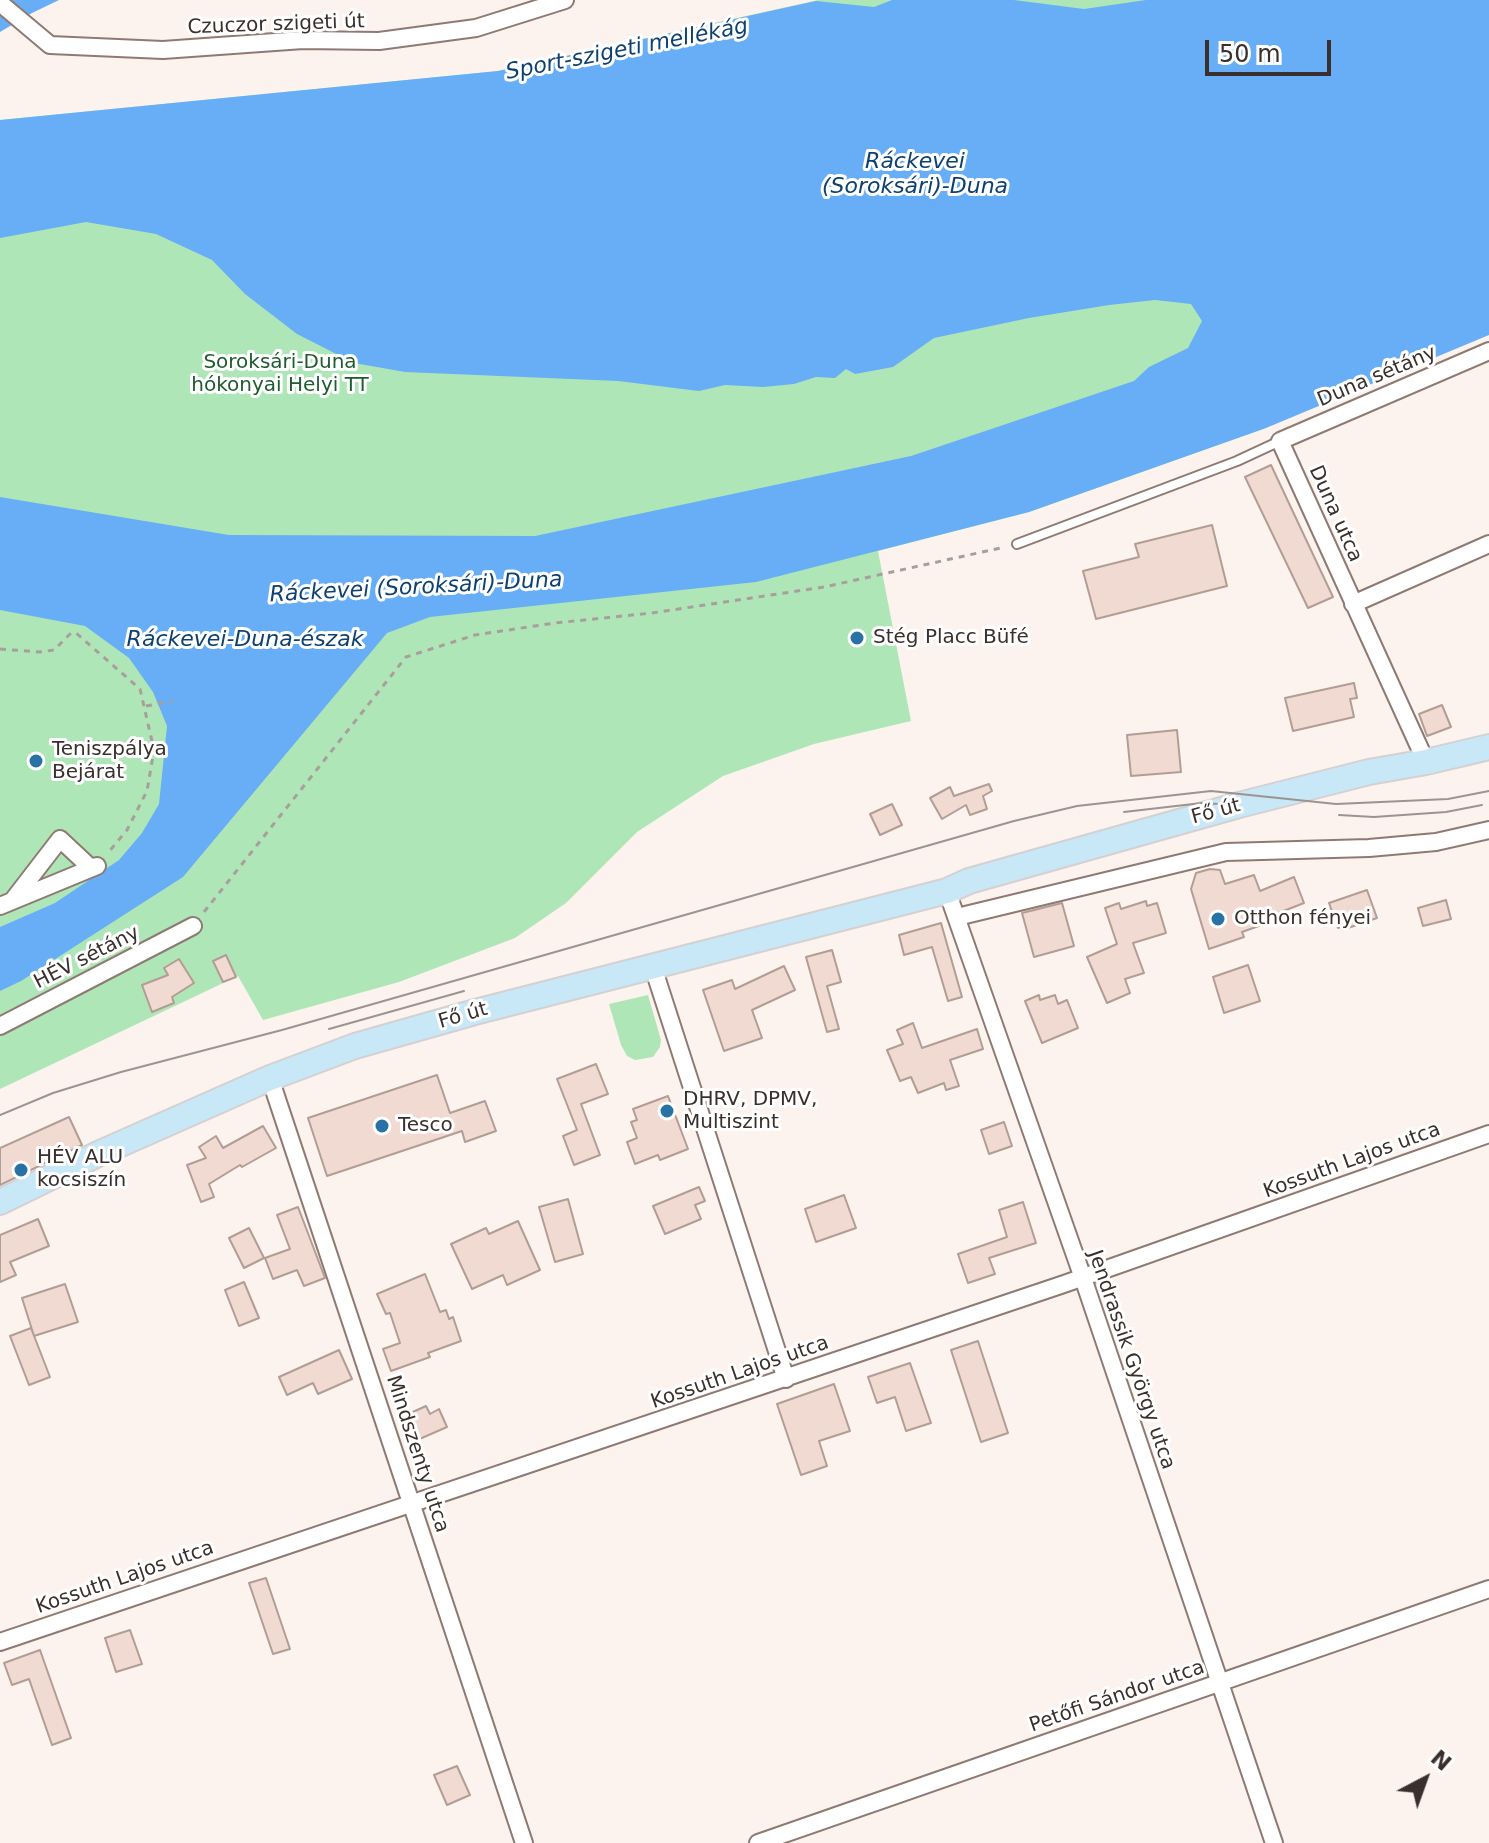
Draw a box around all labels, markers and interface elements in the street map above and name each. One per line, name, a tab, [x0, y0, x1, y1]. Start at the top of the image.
street label: Czuczor szigeti út	[187, 10, 365, 40]
water label: Sport-szigeti mellékág	[504, 14, 750, 86]
scale bar	[1209, 24, 1335, 74]
text: 50 m	[1219, 40, 1281, 68]
water label: Ráckevei (Soroksári)-Duna	[822, 149, 1008, 200]
street label: Duna sétány	[1314, 341, 1440, 413]
park label: Soroksári-Duna hókonyai Helyi TT	[191, 351, 369, 398]
street label: Duna utca	[1303, 462, 1367, 566]
water label: Ráckevei (Soroksári)-Duna	[269, 567, 563, 609]
place label: Stég Placc Büfé	[873, 626, 1029, 650]
water label: Ráckevei-Duna-észak	[127, 627, 363, 653]
marker: Stég Placc Büfé	[848, 629, 866, 647]
place label: Teniszpálya Bejárat	[52, 738, 167, 785]
marker: Teniszpálya Bejárat	[27, 752, 45, 770]
street label: Fő út	[1189, 794, 1243, 830]
place label: Otthon fényei	[1234, 907, 1371, 931]
marker: Otthon fényei	[1209, 910, 1227, 928]
street label: HÉV sétány	[30, 921, 144, 995]
street label: Fő út	[436, 998, 490, 1034]
place label: DHRV, DPMV, Multiszint	[683, 1088, 817, 1135]
marker: DHRV, DPMV, Multiszint	[658, 1102, 676, 1120]
place label: Tesco	[398, 1114, 453, 1138]
marker: Tesco	[373, 1117, 391, 1135]
street label: Kossuth Lajos utca	[1260, 1118, 1444, 1204]
place label: HÉV ALU kocsiszín	[37, 1146, 126, 1193]
marker: HÉV ALU kocsiszín	[12, 1161, 30, 1179]
street label: Jendrassik György utca	[1082, 1247, 1180, 1473]
street label: Kossuth Lajos utca	[648, 1331, 832, 1415]
street label: Mindszenty utca	[380, 1372, 454, 1536]
street label: Kossuth Lajos utca	[33, 1536, 217, 1620]
street label: Petőfi Sándor utca	[1026, 1656, 1208, 1738]
north arrow	[1385, 1739, 1465, 1819]
text: N	[1426, 1745, 1456, 1776]

